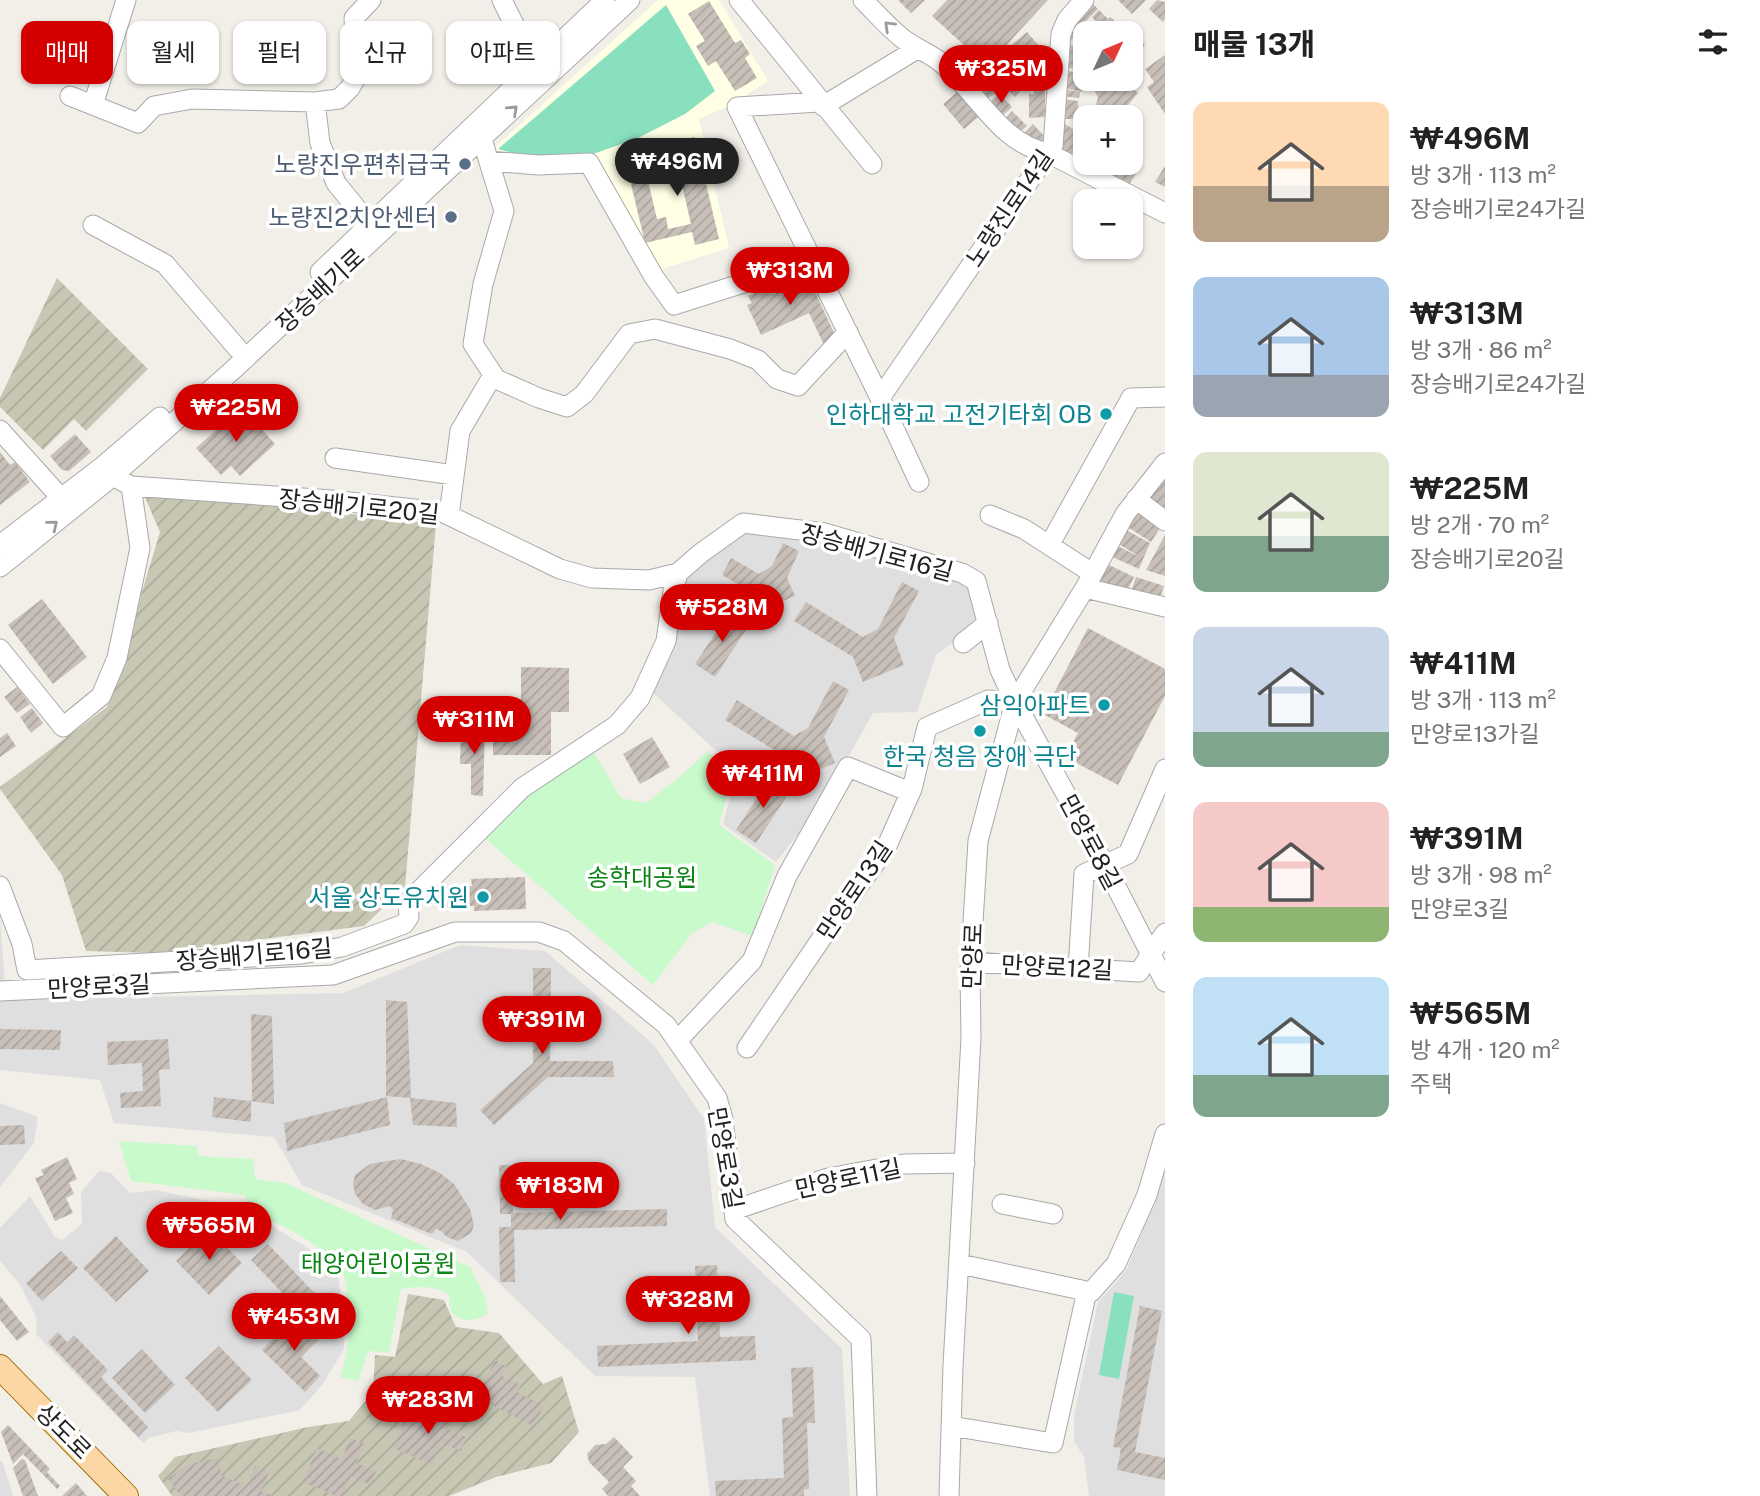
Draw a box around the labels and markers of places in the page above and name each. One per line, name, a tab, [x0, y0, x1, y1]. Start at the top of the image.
pin: ₩325M	[952, 46, 1050, 105]
pin: ₩496M	[628, 138, 726, 198]
place label: 노량진우편취급국	[274, 150, 451, 178]
marker: 노량진우편취급국	[457, 156, 473, 172]
place label: 노량진2치안센터	[268, 203, 437, 231]
marker: 노량진2치안센터	[443, 209, 459, 225]
pin: ₩313M	[741, 247, 839, 307]
pin: ₩225M	[187, 384, 285, 444]
place label: 인하대학교 고전기타회 OB	[826, 400, 1092, 428]
marker: 인하대학교 고전기타회 OB	[1098, 406, 1114, 422]
pin: ₩528M	[673, 584, 771, 644]
place label: 삼익아파트	[980, 691, 1090, 719]
pin: ₩311M	[425, 696, 523, 756]
marker: 삼익아파트	[1096, 697, 1112, 713]
marker: 한국 청음 장애 극단	[972, 723, 988, 739]
place label: 한국 청음 장애 극단	[883, 742, 1077, 770]
pin: ₩411M	[714, 750, 812, 810]
place label: 서울 상도유치원	[309, 883, 469, 911]
marker: 서울 상도유치원	[475, 889, 491, 905]
pin: ₩391M	[493, 996, 591, 1056]
pin: ₩183M	[511, 1162, 609, 1222]
pin: ₩565M	[160, 1202, 258, 1262]
pin: ₩328M	[639, 1276, 737, 1336]
pin: ₩453M	[245, 1294, 343, 1353]
pin: ₩283M	[379, 1376, 477, 1436]

